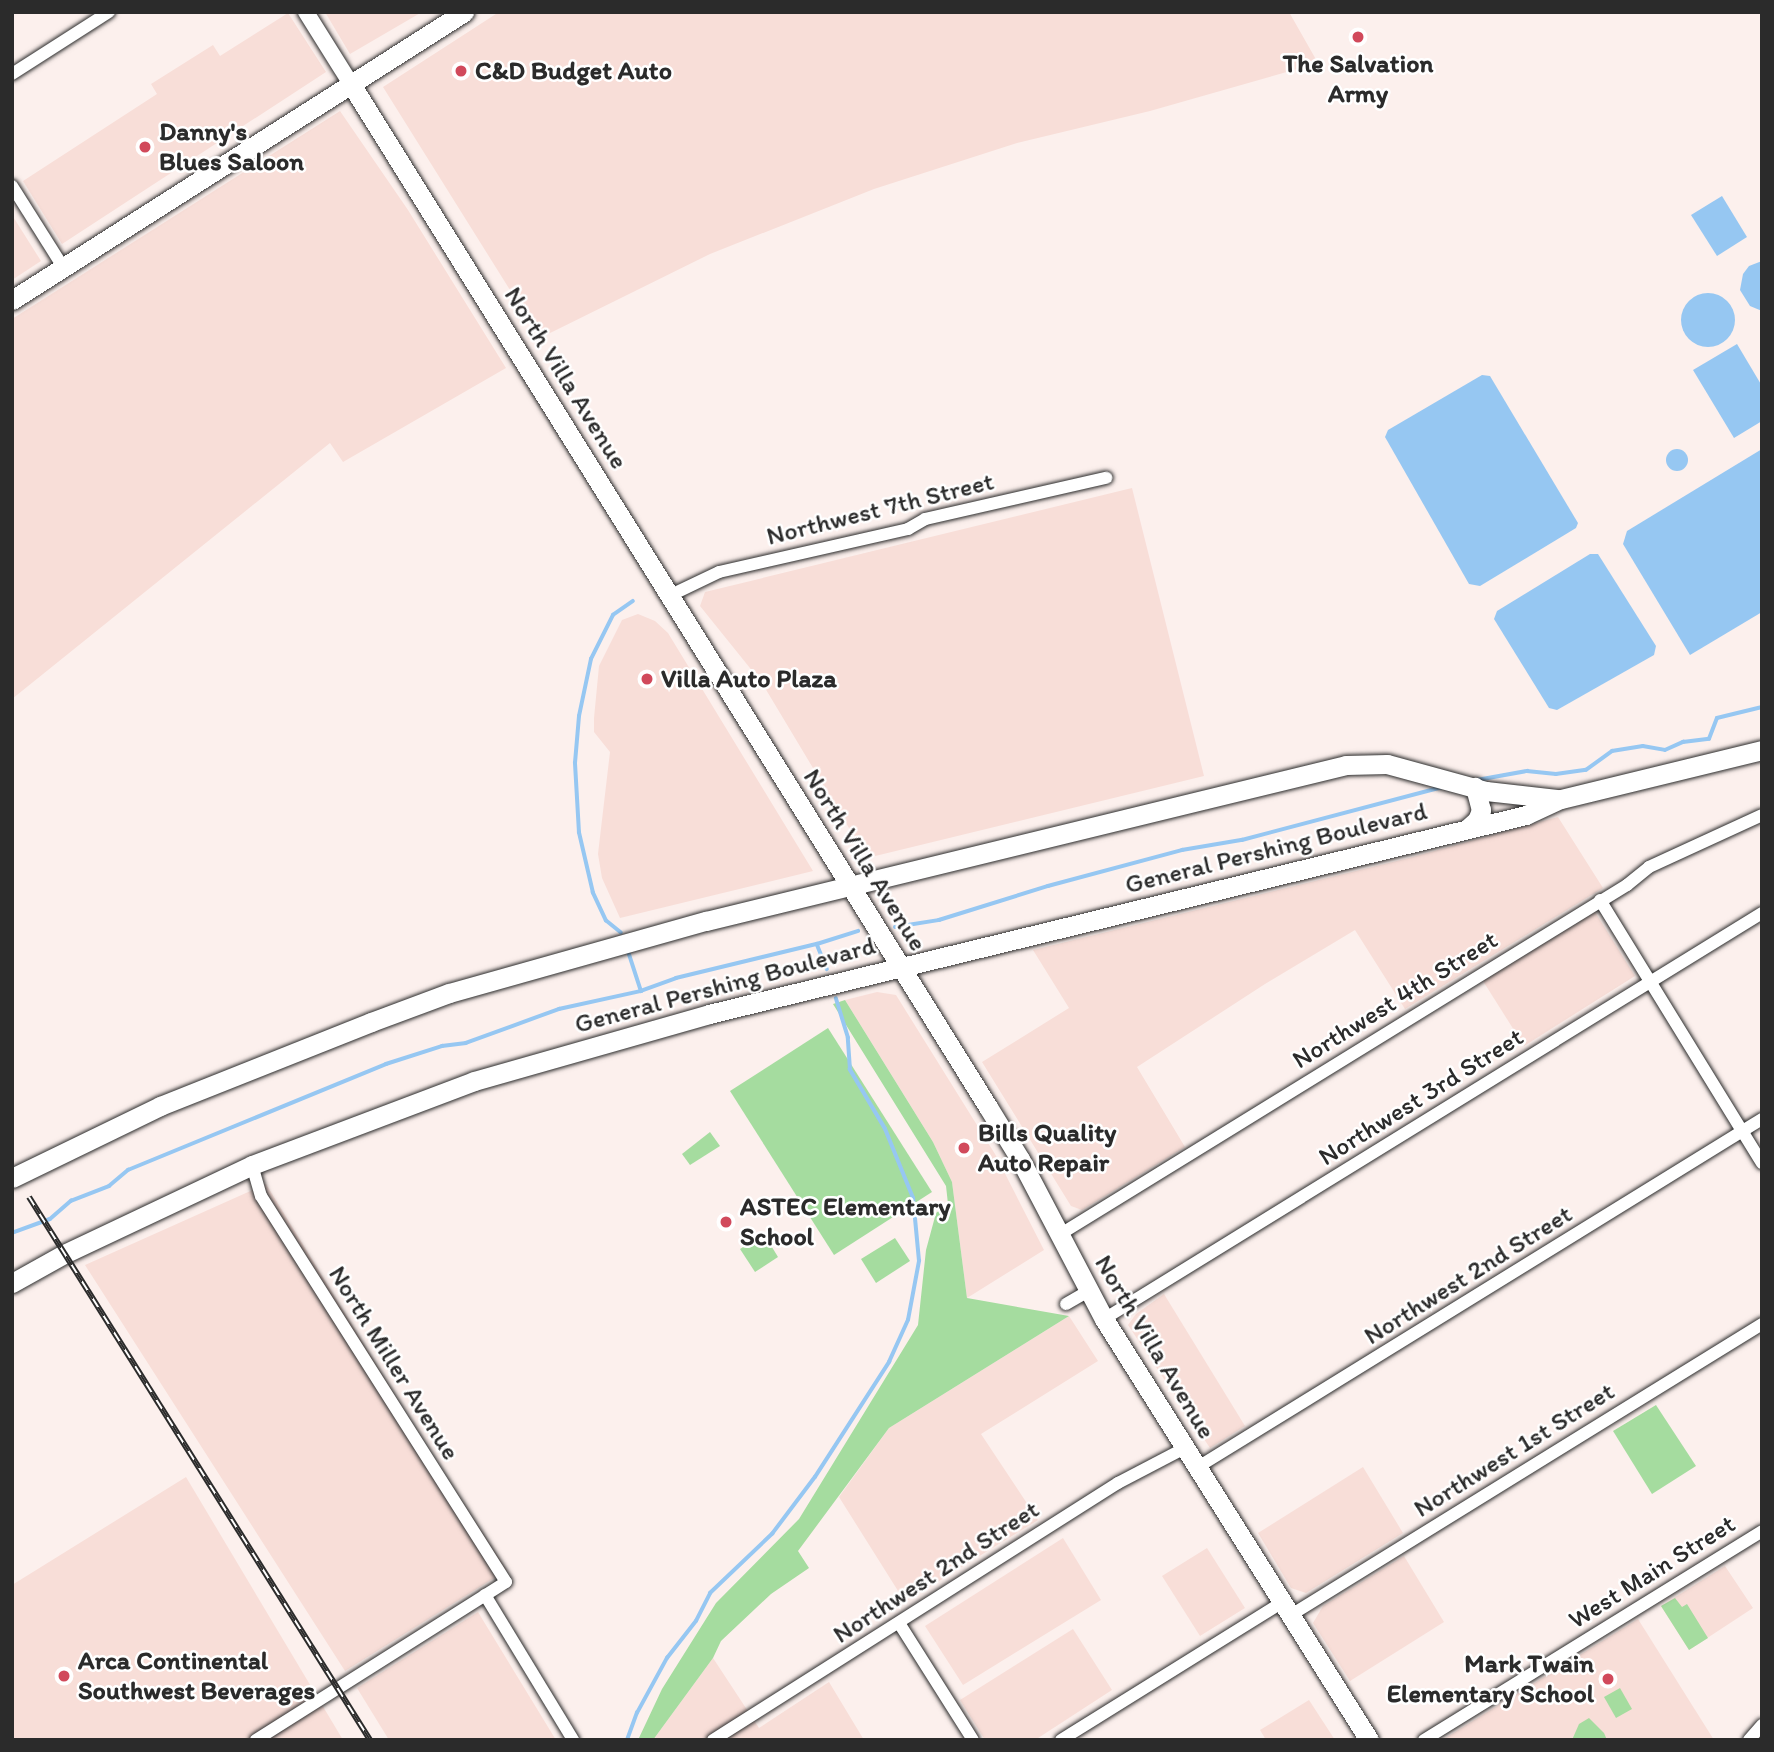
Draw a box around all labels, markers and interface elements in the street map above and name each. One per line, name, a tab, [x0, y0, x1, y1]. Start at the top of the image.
marker: The Salvation Army	[1350, 29, 1366, 45]
place label: The Salvation Army	[1282, 48, 1434, 110]
place label: C&D Budget Auto	[475, 55, 671, 87]
marker: C&D Budget Auto	[453, 63, 469, 79]
place label: Danny's Blues Saloon	[159, 116, 303, 178]
marker: Danny's Blues Saloon	[137, 139, 153, 155]
street label: North Villa Avenue	[498, 282, 634, 474]
street label: Northwest 7th Street	[763, 466, 997, 552]
place label: Villa Auto Plaza	[661, 663, 836, 695]
marker: Villa Auto Plaza	[639, 671, 655, 687]
street label: North Villa Avenue	[797, 764, 933, 956]
street label: General Pershing Boulevard	[1121, 795, 1431, 901]
street label: Northwest 4th Street	[1287, 924, 1503, 1076]
street label: General Pershing Boulevard	[571, 930, 879, 1040]
street label: Northwest 3rd Street	[1313, 1022, 1529, 1172]
place label: Bills Quality Auto Repair	[978, 1117, 1116, 1178]
marker: Bills Quality Auto Repair	[956, 1140, 972, 1156]
place label: ASTEC Elementary School	[740, 1191, 950, 1252]
street label: Northwest 2nd Street	[1358, 1198, 1578, 1352]
marker: ASTEC Elementary School	[718, 1214, 734, 1230]
street label: North Villa Avenue	[1088, 1250, 1222, 1444]
street label: North Miller Avenue	[322, 1261, 466, 1465]
street label: Northwest 1st Street	[1408, 1376, 1620, 1524]
street label: Northwest 2nd Street	[827, 1494, 1045, 1650]
street label: West Main Street	[1563, 1508, 1741, 1636]
place label: Arca Continental Southwest Beverages	[78, 1645, 315, 1706]
place label: Mark Twain Elementary School	[1387, 1648, 1594, 1710]
marker: Arca Continental Southwest Beverages	[56, 1668, 72, 1684]
marker: Mark Twain Elementary School	[1600, 1671, 1616, 1687]

